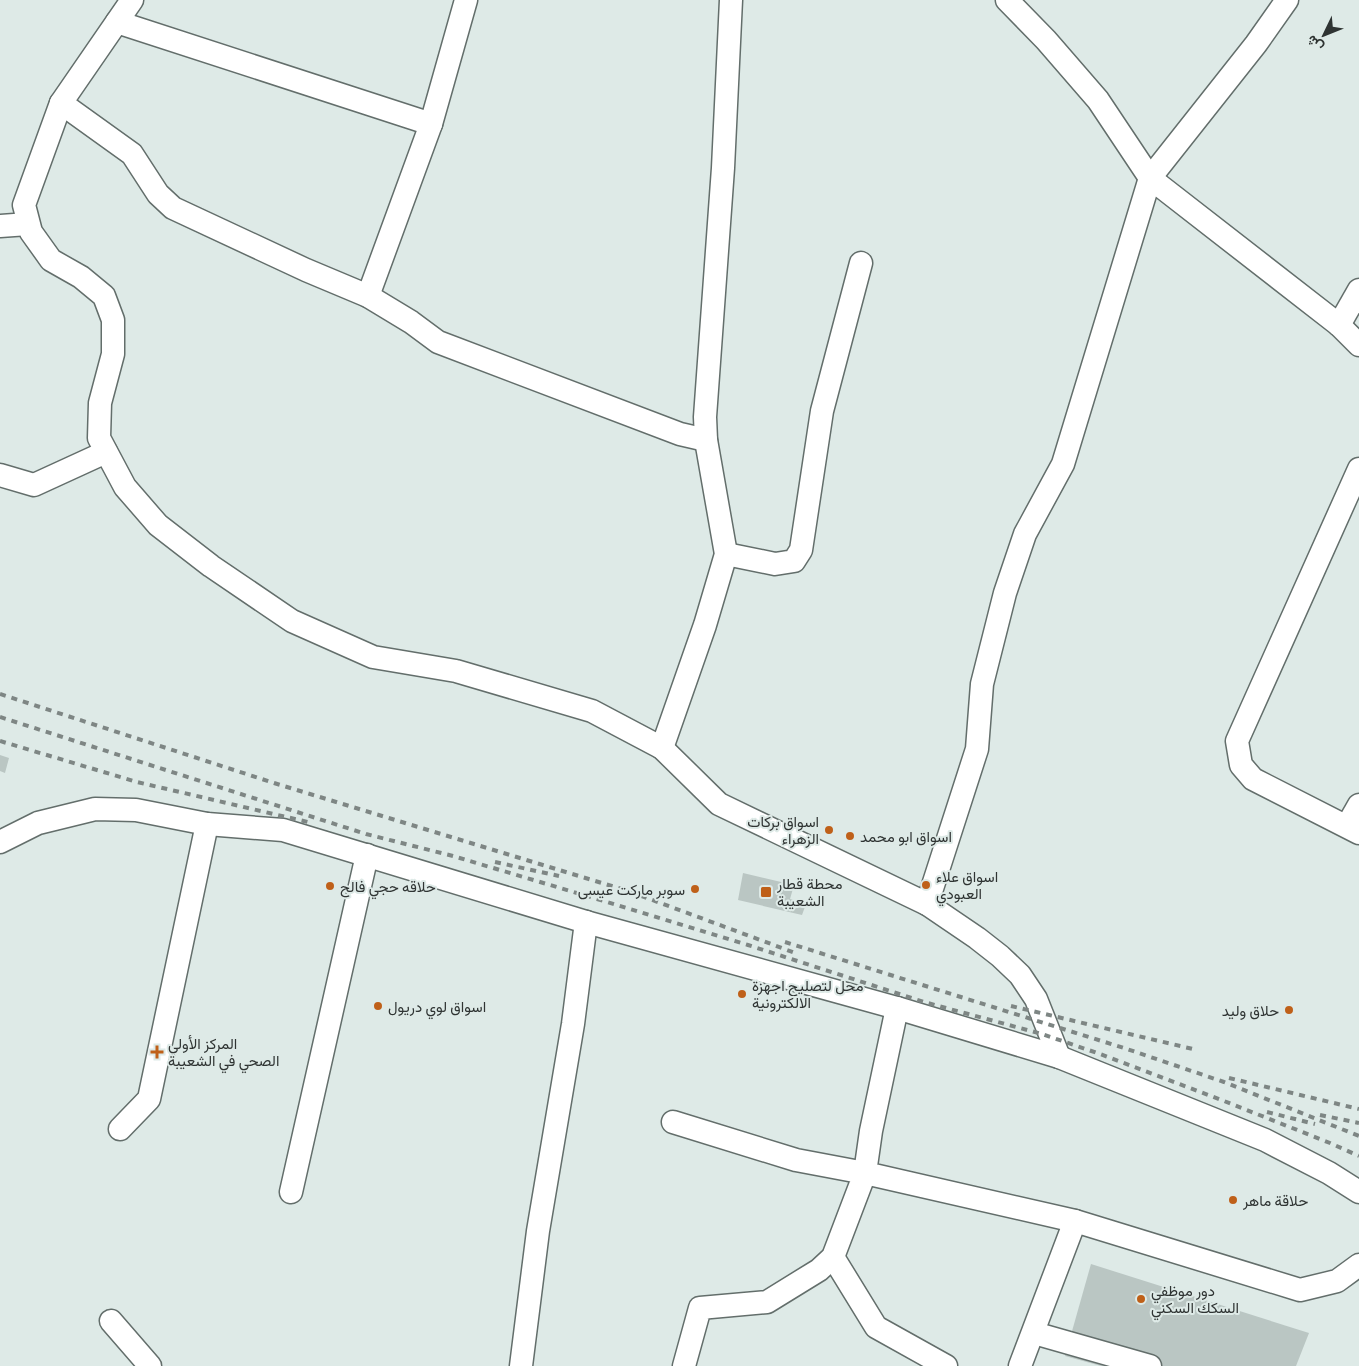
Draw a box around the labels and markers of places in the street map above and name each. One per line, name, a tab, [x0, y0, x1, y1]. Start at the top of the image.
place label: اسواق بركات الزهراء	[747, 812, 819, 848]
marker: اسواق بركات الزهراء	[823, 824, 835, 836]
place label: اسواق ابو محمد	[860, 827, 952, 846]
marker: اسواق ابو محمد	[844, 830, 856, 842]
place label: اسواق علاء العبودي	[936, 867, 998, 907]
place label: محطة قطار الشعيبة	[776, 874, 843, 910]
place label: حلاقه حجي فالح	[340, 877, 436, 900]
marker: اسواق علاء العبودي	[920, 879, 932, 891]
marker: حلاقه حجي فالح	[324, 880, 336, 892]
place label: سوبر ماركت عيسى	[578, 880, 685, 900]
marker: سوبر ماركت عيسى	[689, 883, 701, 895]
marker: محطة قطار الشعيبة	[759, 885, 773, 899]
place label: محل لتصليح اجهزة الالكترونية	[752, 976, 864, 1012]
marker: محل لتصليح اجهزة الالكترونية	[736, 988, 748, 1000]
place label: اسواق لوي دريول	[388, 997, 486, 1020]
marker: اسواق لوي دريول	[372, 1000, 384, 1012]
place label: حلاق وليد	[1222, 1001, 1279, 1020]
marker: حلاق وليد	[1283, 1004, 1295, 1016]
place label: المركز الأولي الصحي في الشعيبة	[168, 1034, 279, 1074]
marker: المركز الأولي الصحي في الشعيبة	[150, 1045, 164, 1059]
place label: حلاقة ماهر	[1242, 1191, 1308, 1210]
marker: حلاقة ماهر	[1227, 1194, 1239, 1206]
place label: دور موظفي السكك السكني	[1151, 1281, 1239, 1321]
marker: دور موظفي السكك السكني	[1135, 1293, 1147, 1305]

